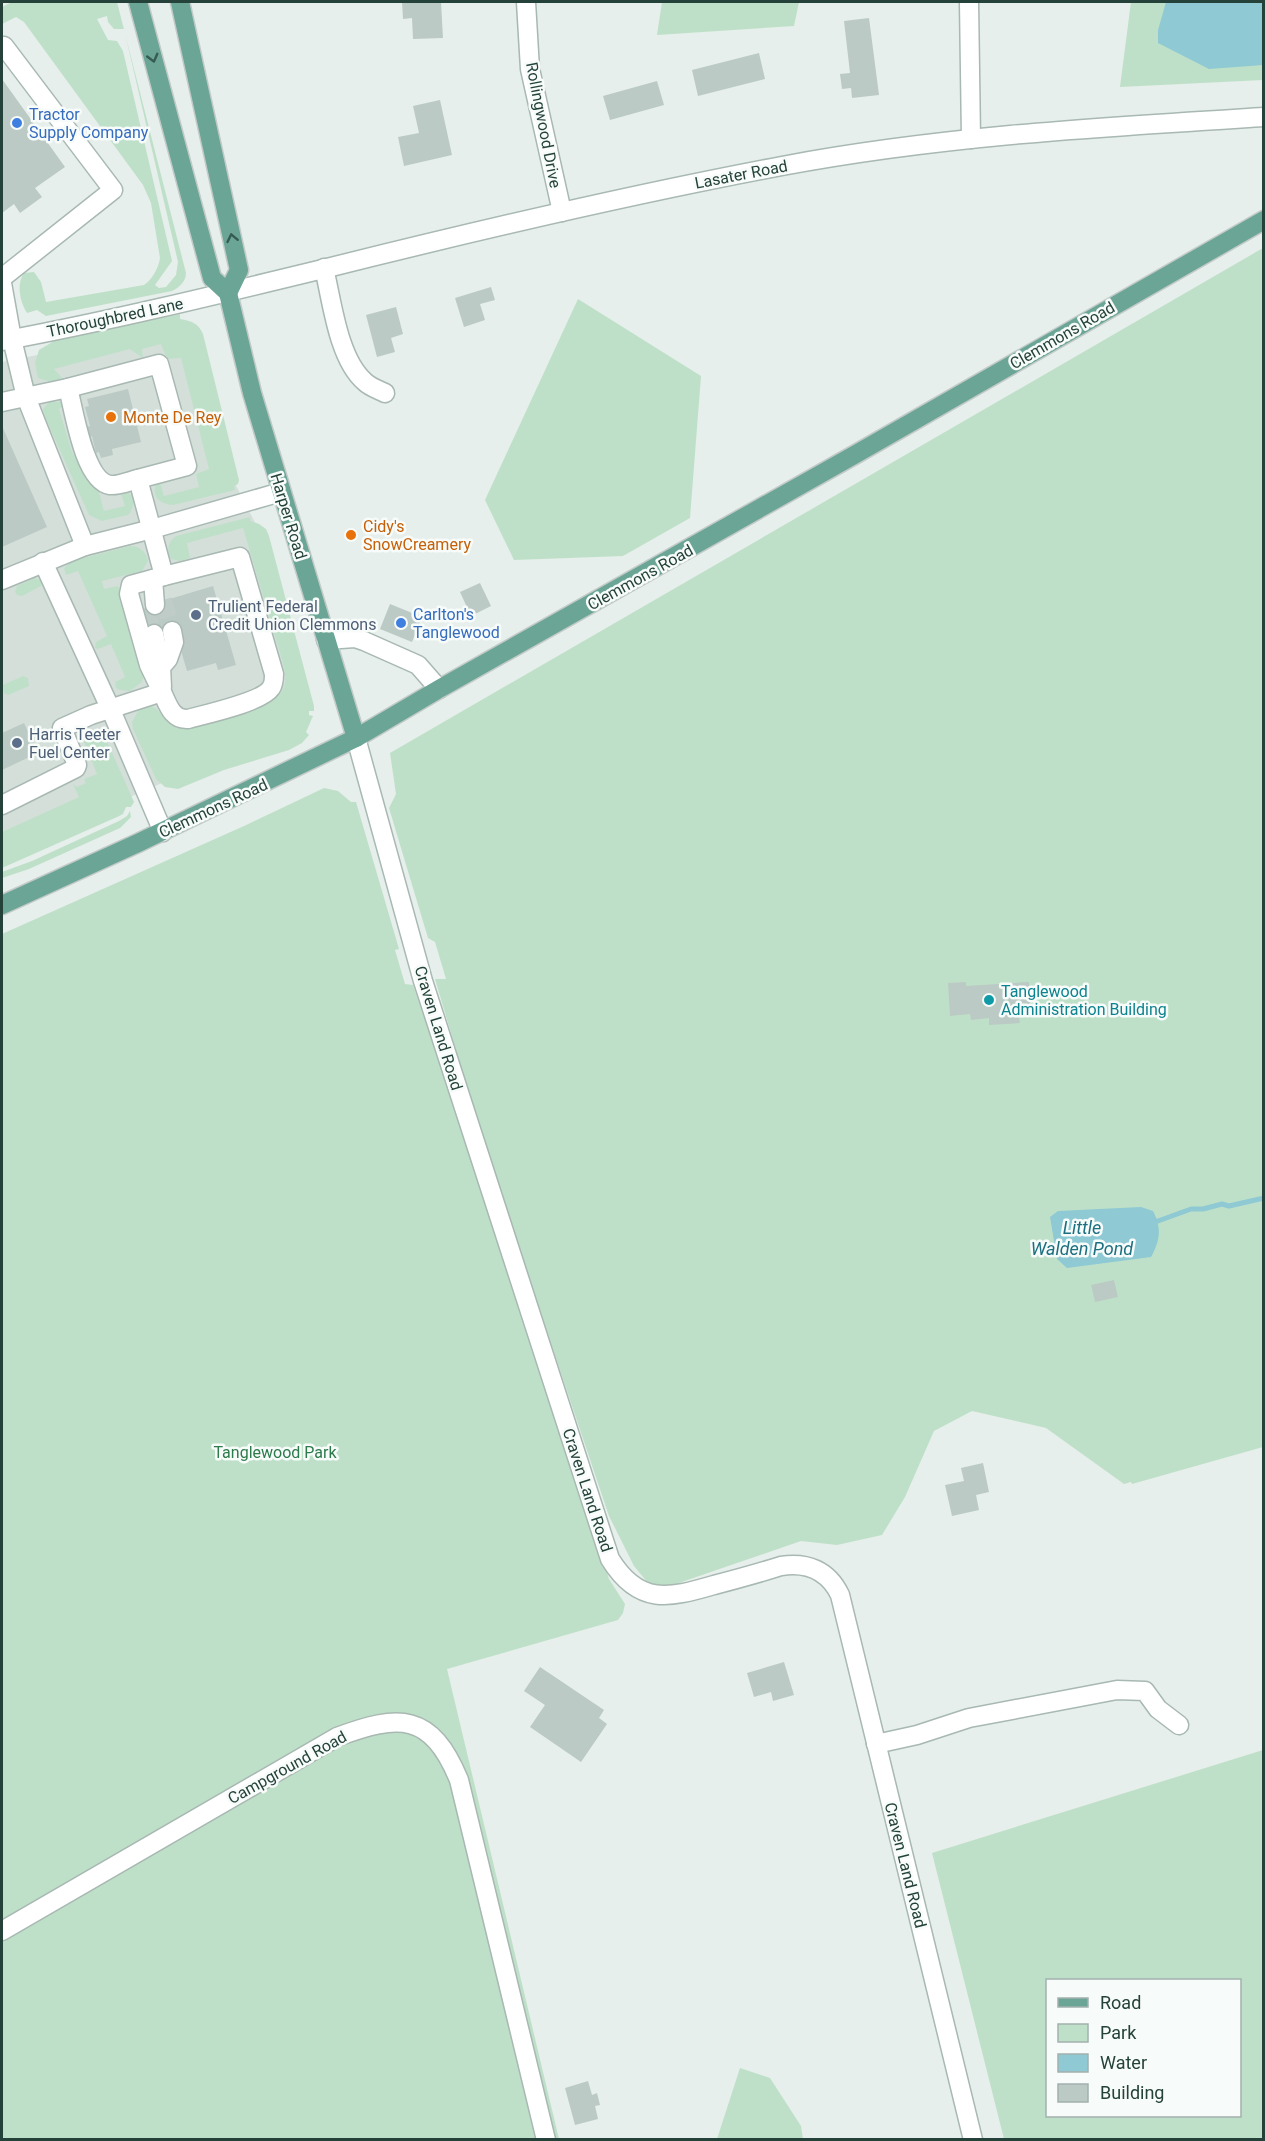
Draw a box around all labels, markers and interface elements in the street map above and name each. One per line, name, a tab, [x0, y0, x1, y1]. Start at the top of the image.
one-way arrow	[146, 52, 158, 63]
street label: Rollingwood Drive	[522, 61, 565, 190]
place label: Tractor Supply Company	[29, 105, 149, 142]
marker: Tractor Supply Company	[10, 116, 24, 130]
street label: Lasater Road	[693, 156, 789, 193]
one-way arrow	[226, 233, 239, 243]
street label: Thoroughbred Lane	[45, 294, 185, 341]
street label: Clemmons Road	[1007, 298, 1118, 373]
place label: Monte De Rey	[123, 408, 222, 427]
marker: Monte De Rey	[104, 410, 118, 424]
street label: Harper Road	[266, 471, 311, 562]
place label: Cidy's SnowCreamery	[363, 517, 471, 554]
marker: Cidy's SnowCreamery	[344, 528, 358, 542]
street label: Clemmons Road	[584, 541, 696, 614]
place label: Trulient Federal Credit Union Clemmons	[208, 597, 376, 634]
place label: Carlton's Tanglewood	[413, 605, 500, 642]
marker: Trulient Federal Credit Union Clemmons	[189, 608, 203, 622]
marker: Carlton's Tanglewood	[394, 616, 408, 630]
place label: Harris Teeter Fuel Center	[29, 725, 121, 762]
marker: Harris Teeter Fuel Center	[10, 736, 24, 750]
street label: Clemmons Road	[156, 775, 271, 842]
street label: Craven Land Road	[411, 964, 466, 1093]
place label: Tanglewood Administration Building	[1001, 982, 1167, 1019]
marker: Tanglewood Administration Building	[982, 993, 996, 1007]
water label: Little Walden Pond	[1031, 1217, 1134, 1259]
street label: Craven Land Road	[559, 1426, 616, 1554]
park label: Tanglewood Park	[213, 1443, 337, 1462]
street label: Campground Road	[225, 1727, 350, 1808]
street label: Craven Land Road	[881, 1800, 930, 1930]
legend	[1046, 1979, 1241, 2117]
text: Road	[1100, 1992, 1141, 2013]
text: Park	[1100, 2022, 1137, 2043]
text: Water	[1100, 2052, 1147, 2073]
text: Building	[1100, 2082, 1164, 2103]

